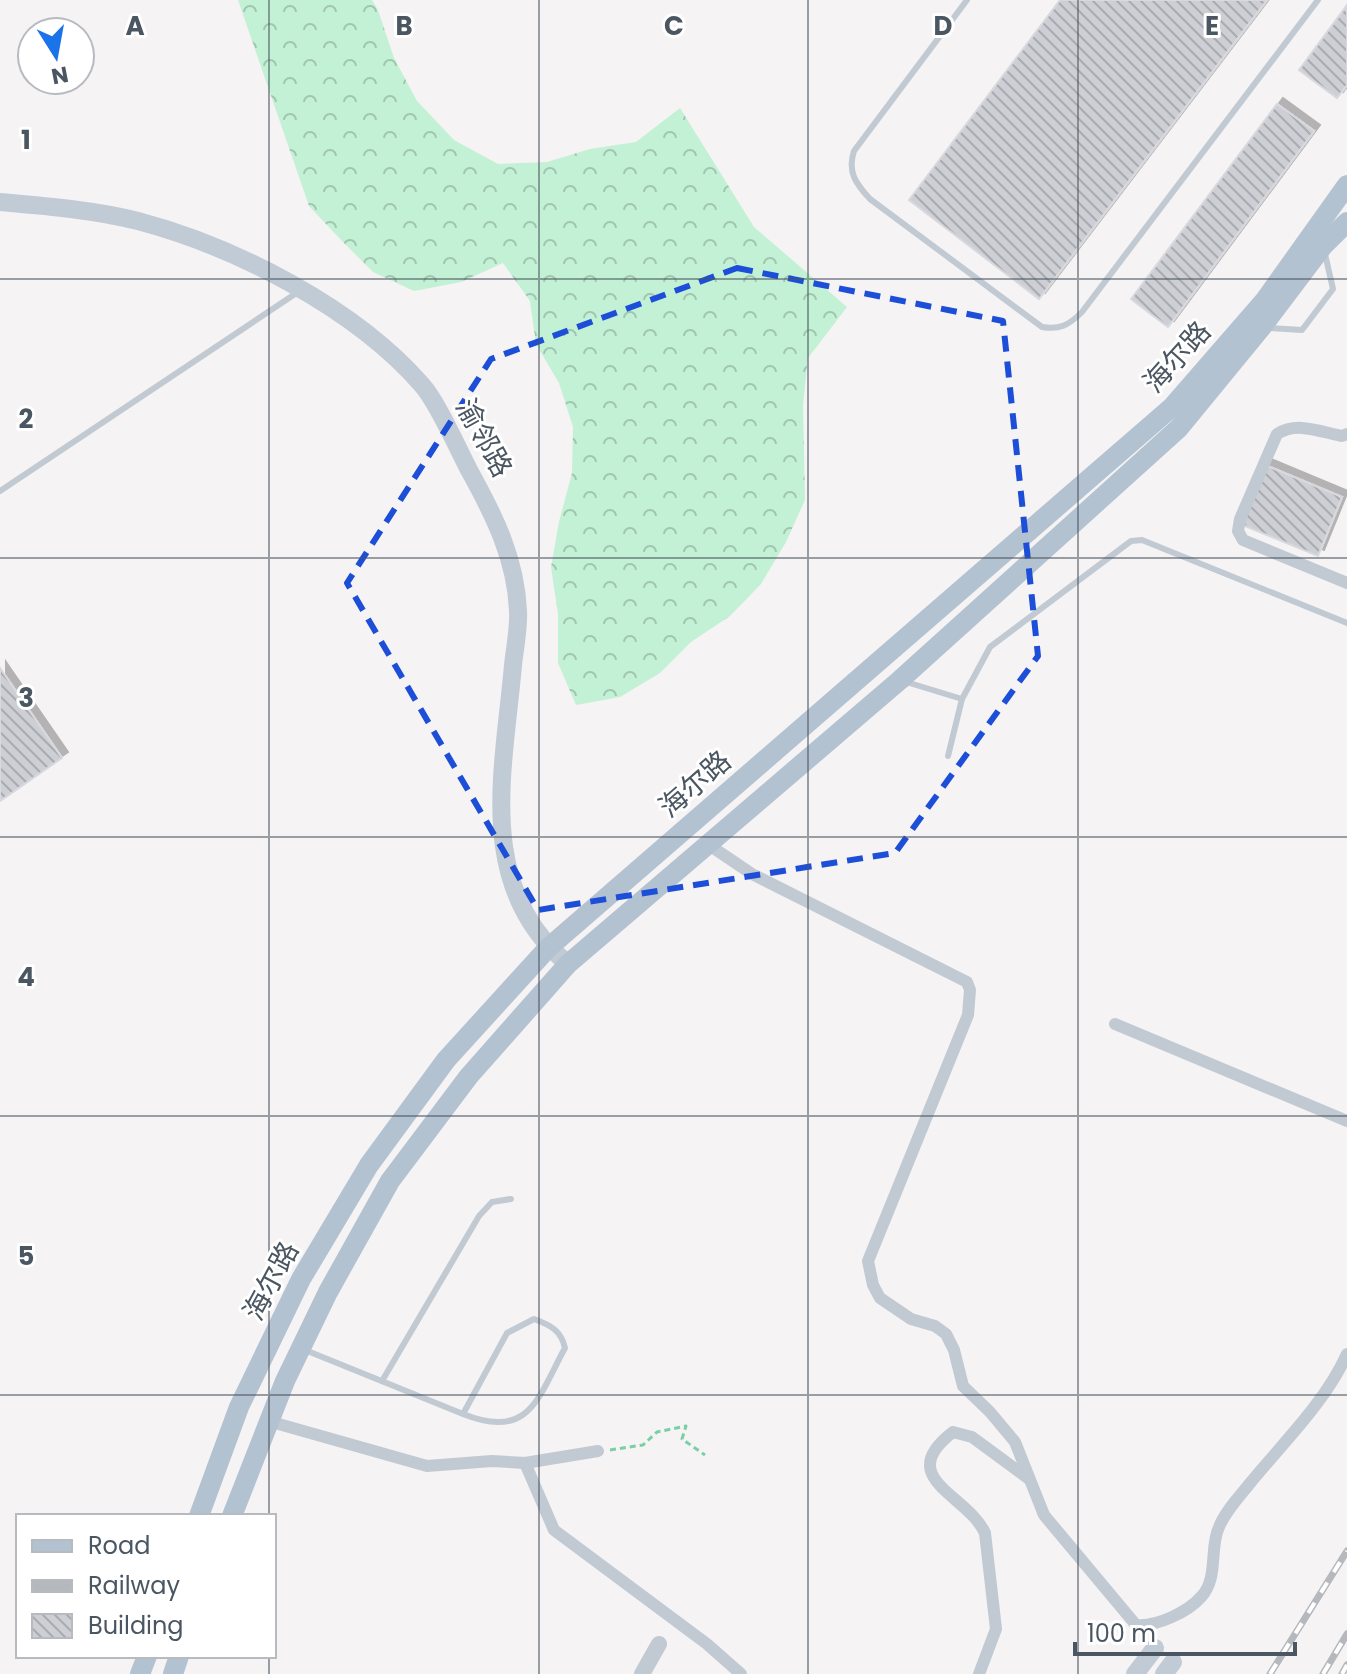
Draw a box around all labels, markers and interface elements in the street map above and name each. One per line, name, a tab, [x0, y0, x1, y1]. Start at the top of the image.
text: A	[125, 8, 145, 44]
text: B	[395, 8, 413, 44]
text: C	[664, 8, 684, 44]
text: D	[934, 8, 953, 44]
text: E	[1205, 8, 1219, 44]
north arrow	[16, 16, 96, 96]
text: N	[49, 58, 71, 92]
text: 1	[21, 122, 31, 158]
street label: 海尔路	[1134, 313, 1220, 401]
street label: 渝邻路	[447, 392, 521, 484]
text: 2	[19, 401, 34, 437]
text: 3	[18, 680, 34, 716]
street label: 海尔路	[651, 742, 739, 826]
text: 4	[17, 959, 35, 995]
street label: 海尔路	[234, 1235, 308, 1327]
text: 5	[18, 1238, 34, 1274]
legend	[16, 1514, 276, 1658]
text: Road	[88, 1529, 150, 1562]
text: Railway	[88, 1569, 181, 1602]
scale bar	[1075, 1606, 1295, 1656]
text: Building	[88, 1609, 184, 1642]
text: 100 m	[1087, 1617, 1156, 1650]

